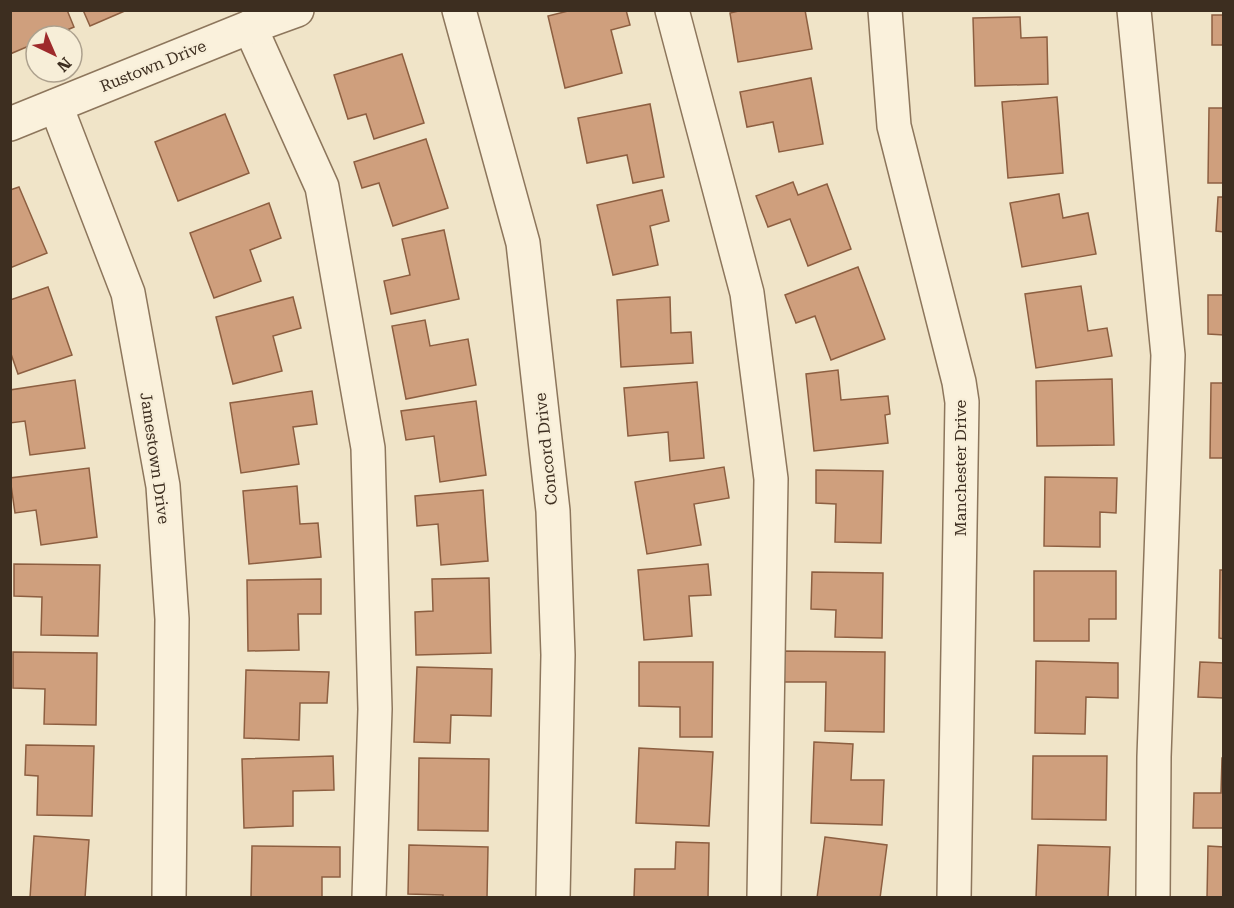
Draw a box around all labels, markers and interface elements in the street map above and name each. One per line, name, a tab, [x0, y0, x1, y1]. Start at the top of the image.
north arrow	[24, 24, 84, 84]
street label: Rustown Drive	[97, 36, 209, 96]
text: N	[53, 53, 75, 76]
street label: Jamestown Drive	[136, 391, 174, 525]
street label: Concord Drive	[531, 392, 561, 506]
street label: Manchester Drive	[951, 399, 970, 536]

